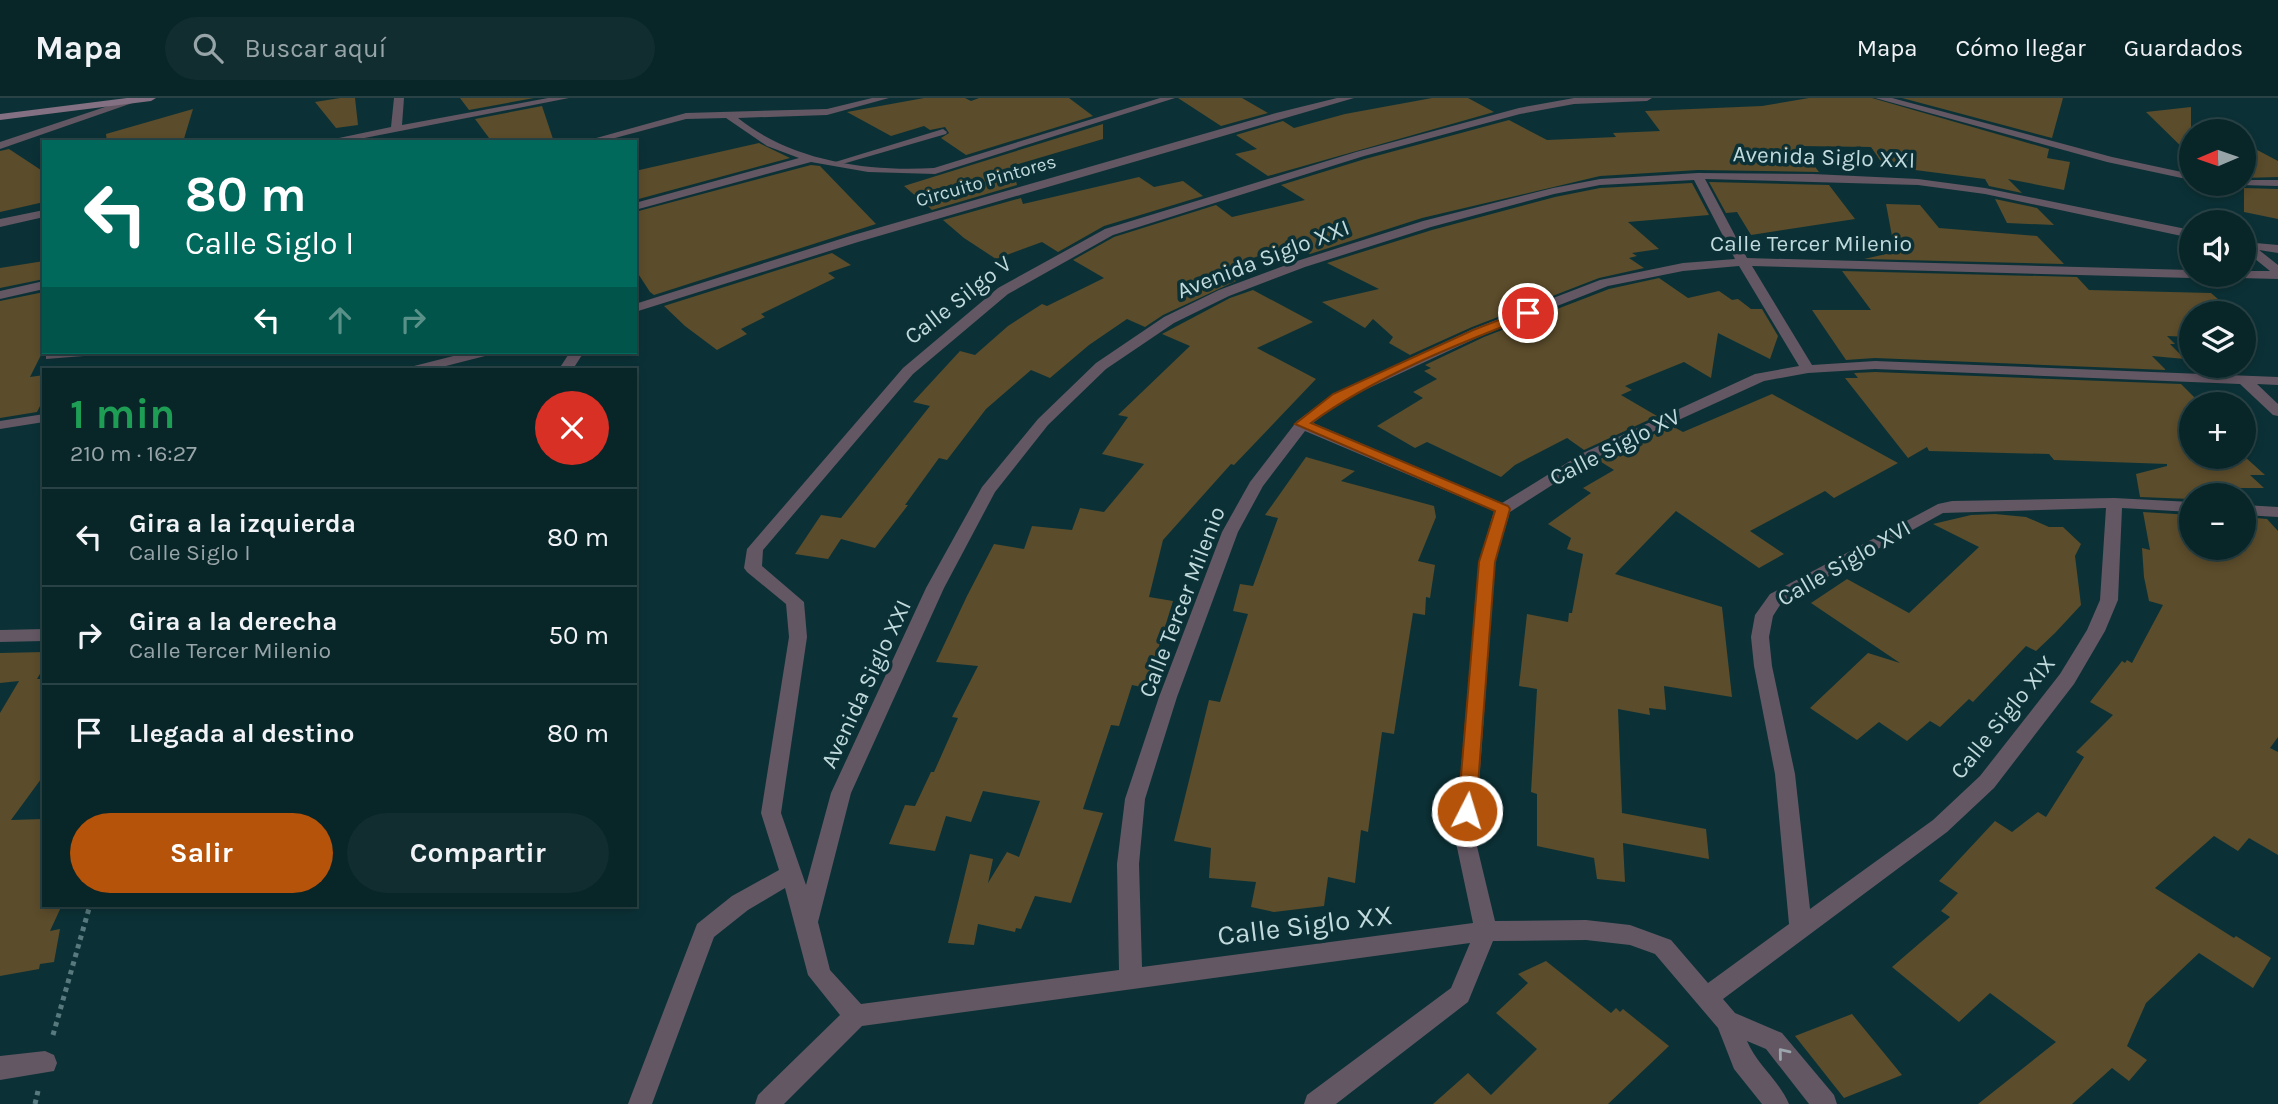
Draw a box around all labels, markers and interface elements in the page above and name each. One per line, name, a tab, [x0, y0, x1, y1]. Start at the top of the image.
search box	[165, 17, 655, 80]
text: Mapa	[35, 29, 123, 67]
icon: search	[189, 29, 227, 67]
text: Buscar aquí	[245, 33, 386, 64]
text: Mapa	[1857, 34, 1917, 62]
text: Cómo llegar	[1955, 34, 2086, 62]
text: Guardados	[2124, 34, 2243, 62]
north arrow	[2179, 119, 2256, 196]
map controls	[2179, 119, 2256, 560]
street label: Avenida Siglo XXI	[1732, 140, 1916, 174]
street label: Circuito Pintores	[913, 150, 1059, 212]
text: 80 m	[185, 166, 307, 223]
icon: left	[70, 168, 161, 259]
button: sound	[2179, 210, 2256, 287]
street label: Avenida Siglo XXI	[1173, 214, 1353, 304]
text: Calle Siglo I	[185, 225, 354, 262]
street label: Calle Tercer Milenio	[1710, 230, 1912, 257]
street label: Calle Silgo V	[899, 250, 1017, 350]
pin	[1498, 283, 1558, 343]
icon: arrive	[1509, 294, 1547, 332]
icon: left	[248, 301, 286, 339]
icon: ahead	[321, 301, 359, 339]
icon: right	[394, 301, 432, 339]
button: layers	[2179, 301, 2256, 378]
text: 1 min	[70, 389, 175, 439]
button: close	[535, 391, 609, 465]
button: +	[2179, 392, 2256, 469]
street label: Calle Siglo XV	[1545, 403, 1685, 491]
text: 210 m · 16:27	[70, 440, 197, 467]
button: −	[2179, 483, 2256, 560]
street label: Calle Tercer Milenio	[1133, 503, 1231, 701]
text: Gira a la izquierda	[129, 508, 356, 539]
street label: Calle Siglo XVI	[1773, 514, 1915, 612]
icon: left	[70, 518, 108, 556]
text: 80 m	[547, 522, 609, 553]
text: Calle Siglo I	[129, 539, 251, 566]
street label: Avenida Siglo XXI	[815, 595, 917, 773]
text: Gira a la derecha	[129, 606, 338, 637]
icon: right	[70, 616, 108, 654]
text: 50 m	[548, 620, 609, 651]
text: Calle Tercer Milenio	[129, 637, 331, 664]
street label: Calle Siglo XIX	[1945, 650, 2061, 784]
icon: arrive	[70, 714, 108, 752]
text: Llegada al destino	[129, 718, 355, 749]
text: 80 m	[547, 718, 609, 749]
position arrow	[1430, 774, 1504, 848]
button: Salir	[70, 813, 333, 893]
button: Compartir	[347, 813, 609, 893]
street label: Calle Siglo XX	[1216, 898, 1394, 952]
one-way arrow	[1779, 1048, 1792, 1060]

